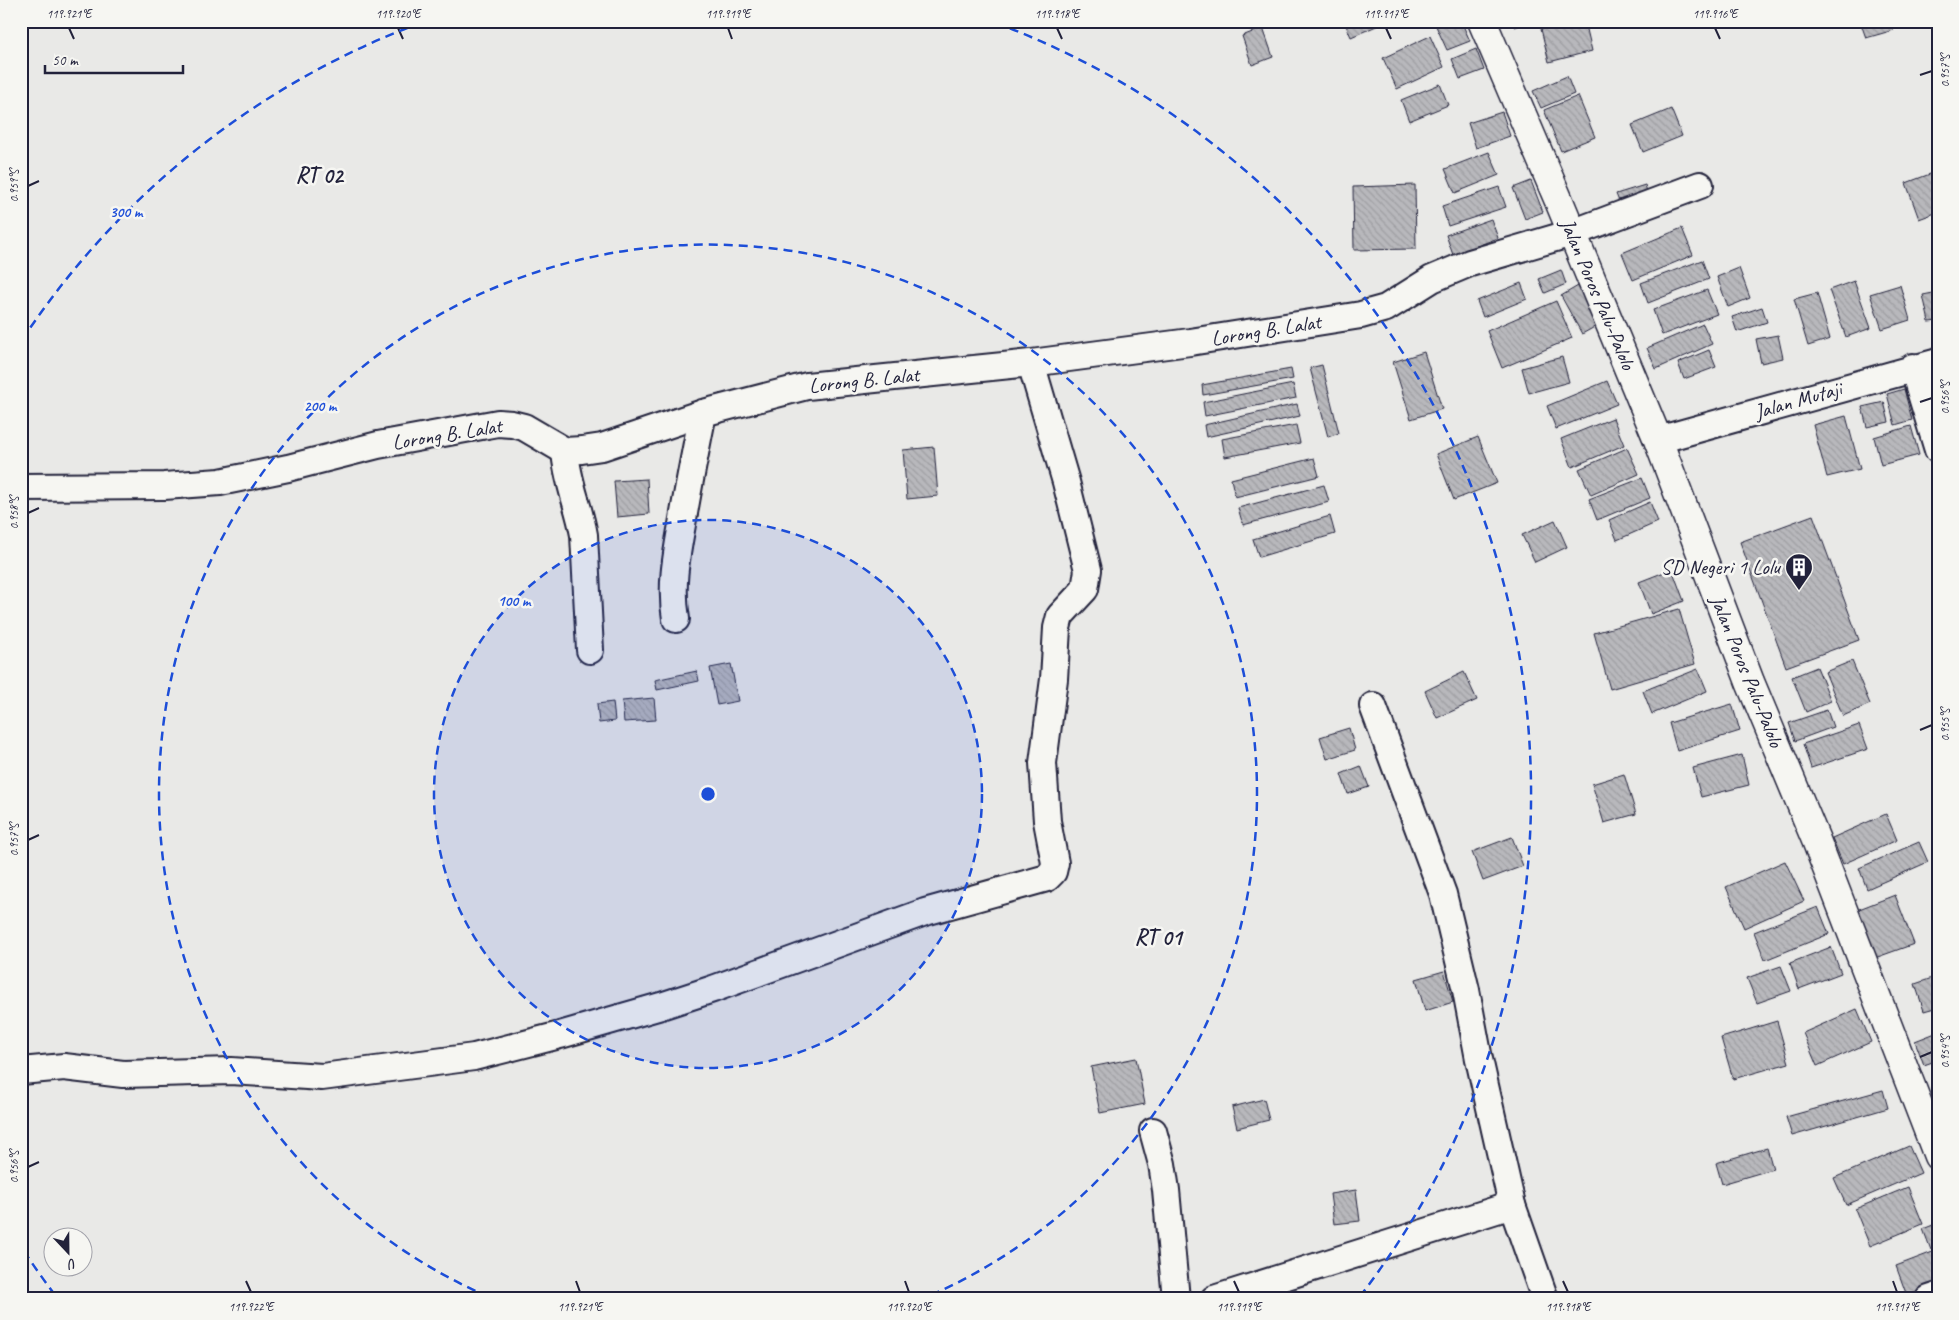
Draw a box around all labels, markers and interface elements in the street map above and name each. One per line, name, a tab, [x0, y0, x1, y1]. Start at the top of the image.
text: 119.921°E	[47, 6, 93, 22]
text: 119.920°E	[376, 6, 422, 22]
text: 119.919°E	[706, 6, 752, 22]
text: 119.918°E	[1035, 6, 1081, 22]
text: 119.917°E	[1364, 6, 1410, 22]
text: 119.916°E	[1693, 6, 1739, 22]
scale bar	[45, 42, 182, 74]
text: 50 m	[52, 51, 79, 70]
text: 0.957°S	[1937, 52, 1953, 88]
district label: RT 02	[295, 162, 345, 190]
text: 0.959°S	[6, 167, 22, 203]
text: 300 m	[110, 203, 144, 222]
street label: Jalan Poros Palu-Palolo	[1554, 214, 1642, 375]
street label: Lorong B. Lalat	[1209, 308, 1325, 351]
street label: Lorong B. Lalat	[808, 361, 922, 399]
street label: Jalan Mutaji	[1751, 374, 1847, 425]
text: 0.956°S	[1937, 379, 1953, 415]
text: 200 m	[304, 397, 338, 416]
street label: Lorong B. Lalat	[390, 412, 506, 455]
text: 0.958°S	[6, 494, 22, 530]
building icon: SD Negeri 1 Lolu	[1784, 552, 1814, 591]
place label: SD Negeri 1 Lolu	[1660, 554, 1781, 580]
street label: Jalan Poros Palu-Palolo	[1704, 590, 1790, 752]
text: 100 m	[498, 592, 532, 611]
text: 0.955°S	[1937, 706, 1953, 742]
centre of rings	[699, 785, 717, 803]
text: 0.957°S	[6, 821, 22, 857]
district label: RT 01	[1134, 924, 1184, 952]
text: 0.954°S	[1937, 1033, 1953, 1069]
text: 0.956°S	[6, 1148, 22, 1184]
north arrow	[42, 1228, 92, 1278]
text: U	[63, 1254, 79, 1274]
text: 119.922°E	[229, 1299, 275, 1315]
text: 119.921°E	[558, 1299, 604, 1315]
text: 119.920°E	[887, 1299, 933, 1315]
text: 119.919°E	[1217, 1299, 1263, 1315]
text: 119.918°E	[1546, 1299, 1592, 1315]
text: 119.917°E	[1875, 1299, 1921, 1315]

